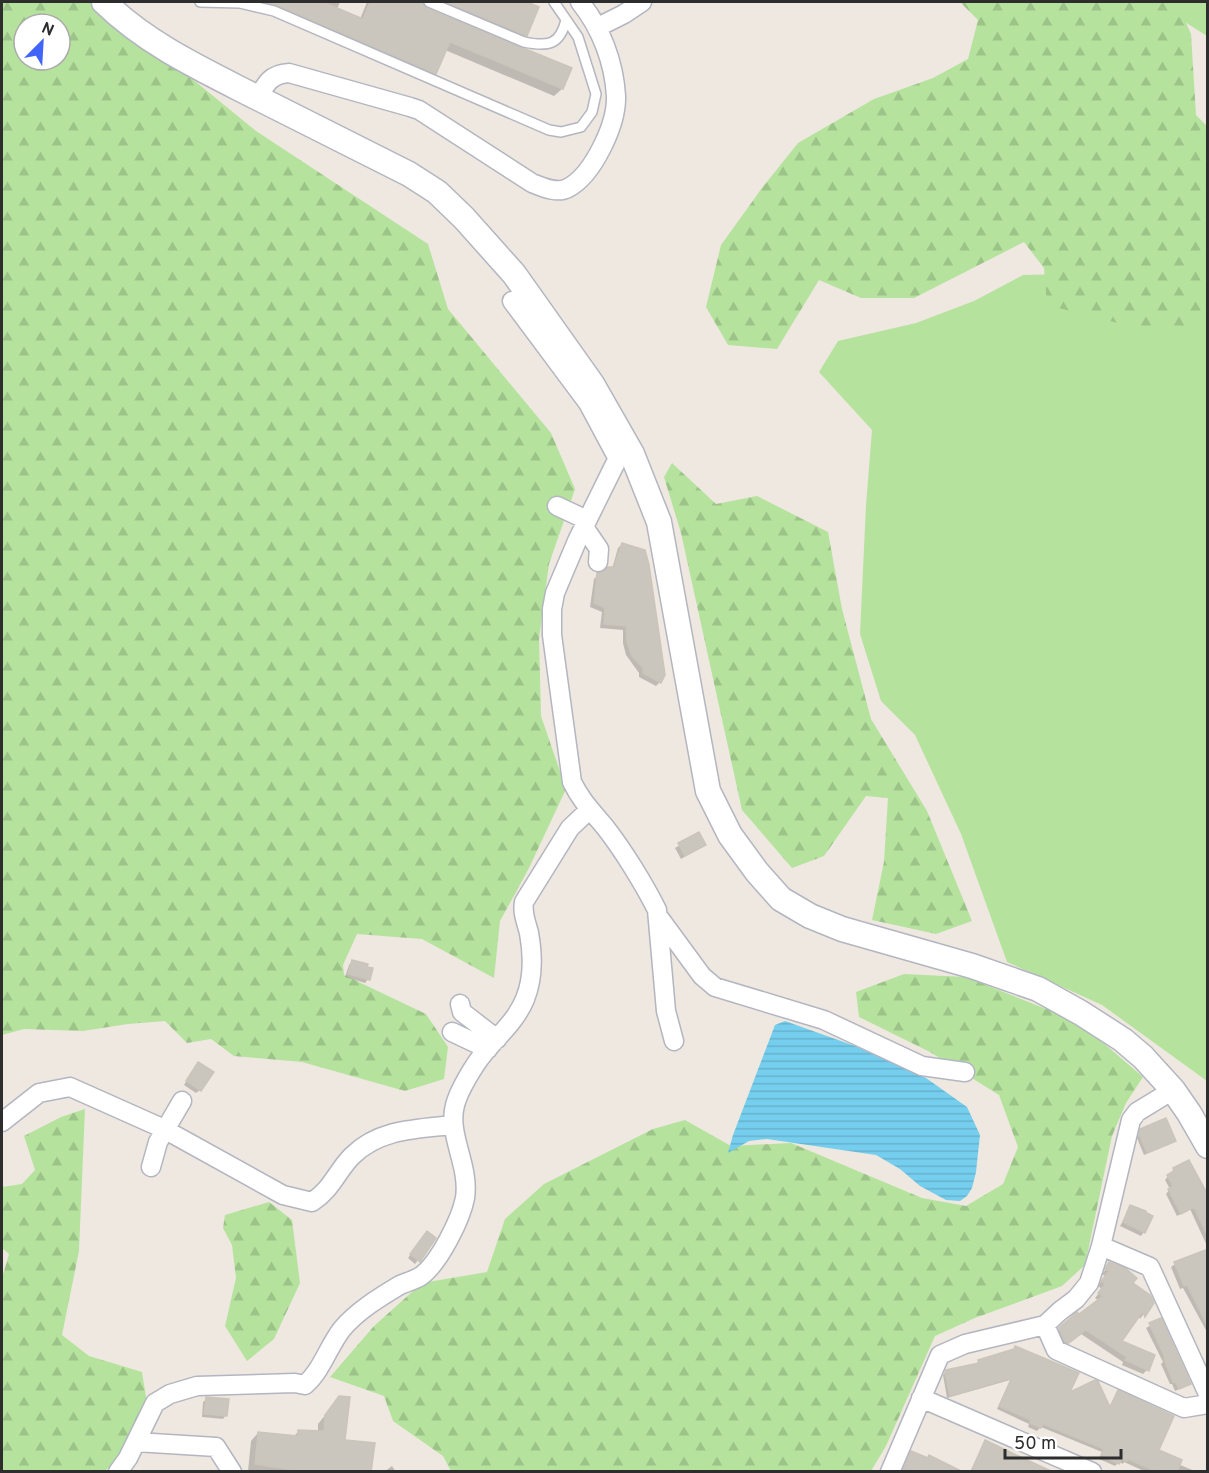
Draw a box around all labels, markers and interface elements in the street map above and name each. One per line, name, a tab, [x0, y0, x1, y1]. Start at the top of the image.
north arrow	[12, 12, 72, 72]
text: N	[38, 19, 57, 42]
scale bar	[1005, 1422, 1120, 1460]
text: 50 m	[1014, 1433, 1056, 1456]

